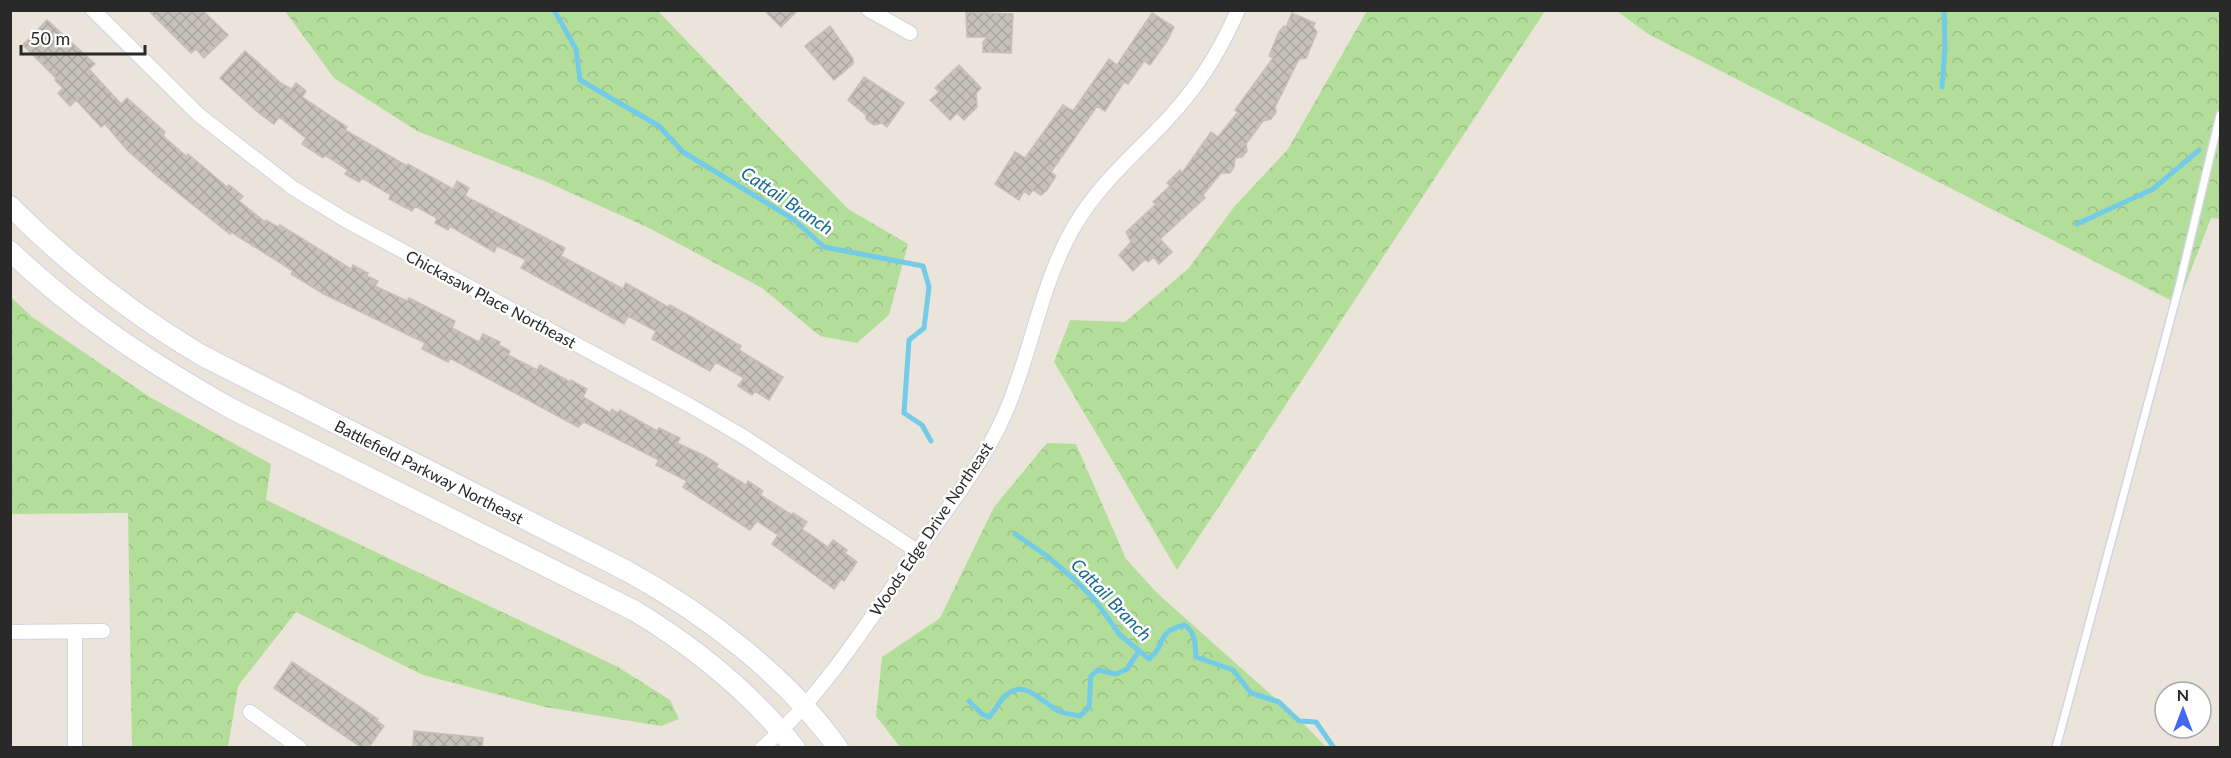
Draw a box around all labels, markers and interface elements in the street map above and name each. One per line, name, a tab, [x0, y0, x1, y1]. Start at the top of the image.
scale bar	[21, 18, 146, 56]
text: 50 m	[30, 27, 70, 49]
water label: Cattail Branch	[737, 161, 838, 239]
street label: Chickasaw Place Northeast	[403, 246, 580, 352]
street label: Battlefield Parkway Northeast	[332, 416, 527, 528]
street label: Woods Edge Drive Northeast	[865, 438, 996, 619]
water label: Cattail Branch	[1067, 553, 1157, 645]
north arrow	[2153, 680, 2213, 740]
text: N	[2177, 685, 2189, 704]

